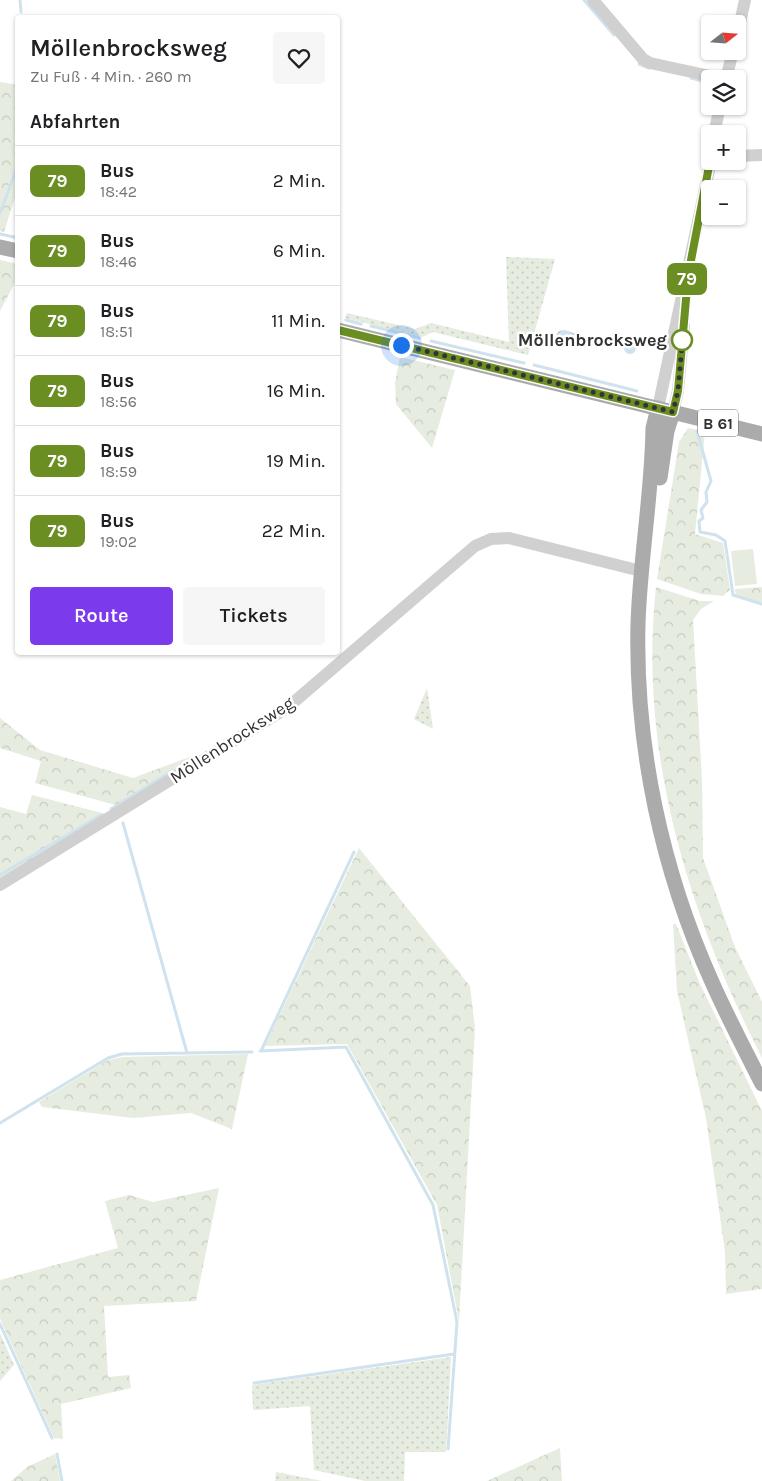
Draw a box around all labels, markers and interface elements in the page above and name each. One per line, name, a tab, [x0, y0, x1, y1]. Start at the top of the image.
north arrow	[701, 15, 746, 60]
map controls	[701, 15, 746, 225]
button: heart	[273, 32, 325, 84]
text: Möllenbrocksweg	[30, 34, 227, 62]
text: Zu Fuß · 4 Min. · 260 m	[30, 67, 192, 86]
button: layers	[701, 70, 746, 115]
text: Abfahrten	[30, 111, 120, 133]
button: +	[701, 125, 746, 170]
text: Bus	[100, 160, 134, 182]
text: 79	[48, 170, 67, 192]
text: 2 Min.	[273, 170, 325, 192]
button: −	[701, 180, 746, 225]
text: 18:42	[100, 182, 137, 201]
text: Bus	[100, 230, 134, 252]
text: 79	[48, 240, 67, 262]
text: 6 Min.	[273, 240, 325, 262]
text: 18:46	[100, 252, 137, 271]
line badge: 79	[664, 263, 710, 295]
text: 79	[677, 268, 697, 290]
text: Bus	[100, 300, 134, 322]
text: 79	[48, 310, 67, 332]
text: 11 Min.	[271, 310, 325, 332]
text: 18:51	[100, 322, 133, 341]
place label: Möllenbrocksweg	[518, 329, 668, 351]
marker: Möllenbrocksweg	[671, 329, 693, 351]
your location	[389, 333, 414, 358]
text: Bus	[100, 370, 134, 392]
text: 79	[48, 380, 67, 402]
text: 16 Min.	[267, 380, 325, 402]
text: 18:56	[100, 392, 137, 411]
road number: B 61	[698, 409, 738, 436]
text: Bus	[100, 440, 134, 462]
text: 79	[48, 450, 67, 472]
text: 19 Min.	[267, 450, 325, 472]
text: 18:59	[100, 462, 137, 481]
text: Bus	[100, 510, 134, 532]
text: 79	[48, 520, 67, 542]
text: 22 Min.	[262, 520, 325, 542]
text: 19:02	[100, 532, 137, 551]
button: Route	[30, 587, 173, 645]
button: Tickets	[183, 587, 325, 645]
street label: Möllenbrocksweg	[166, 692, 298, 788]

